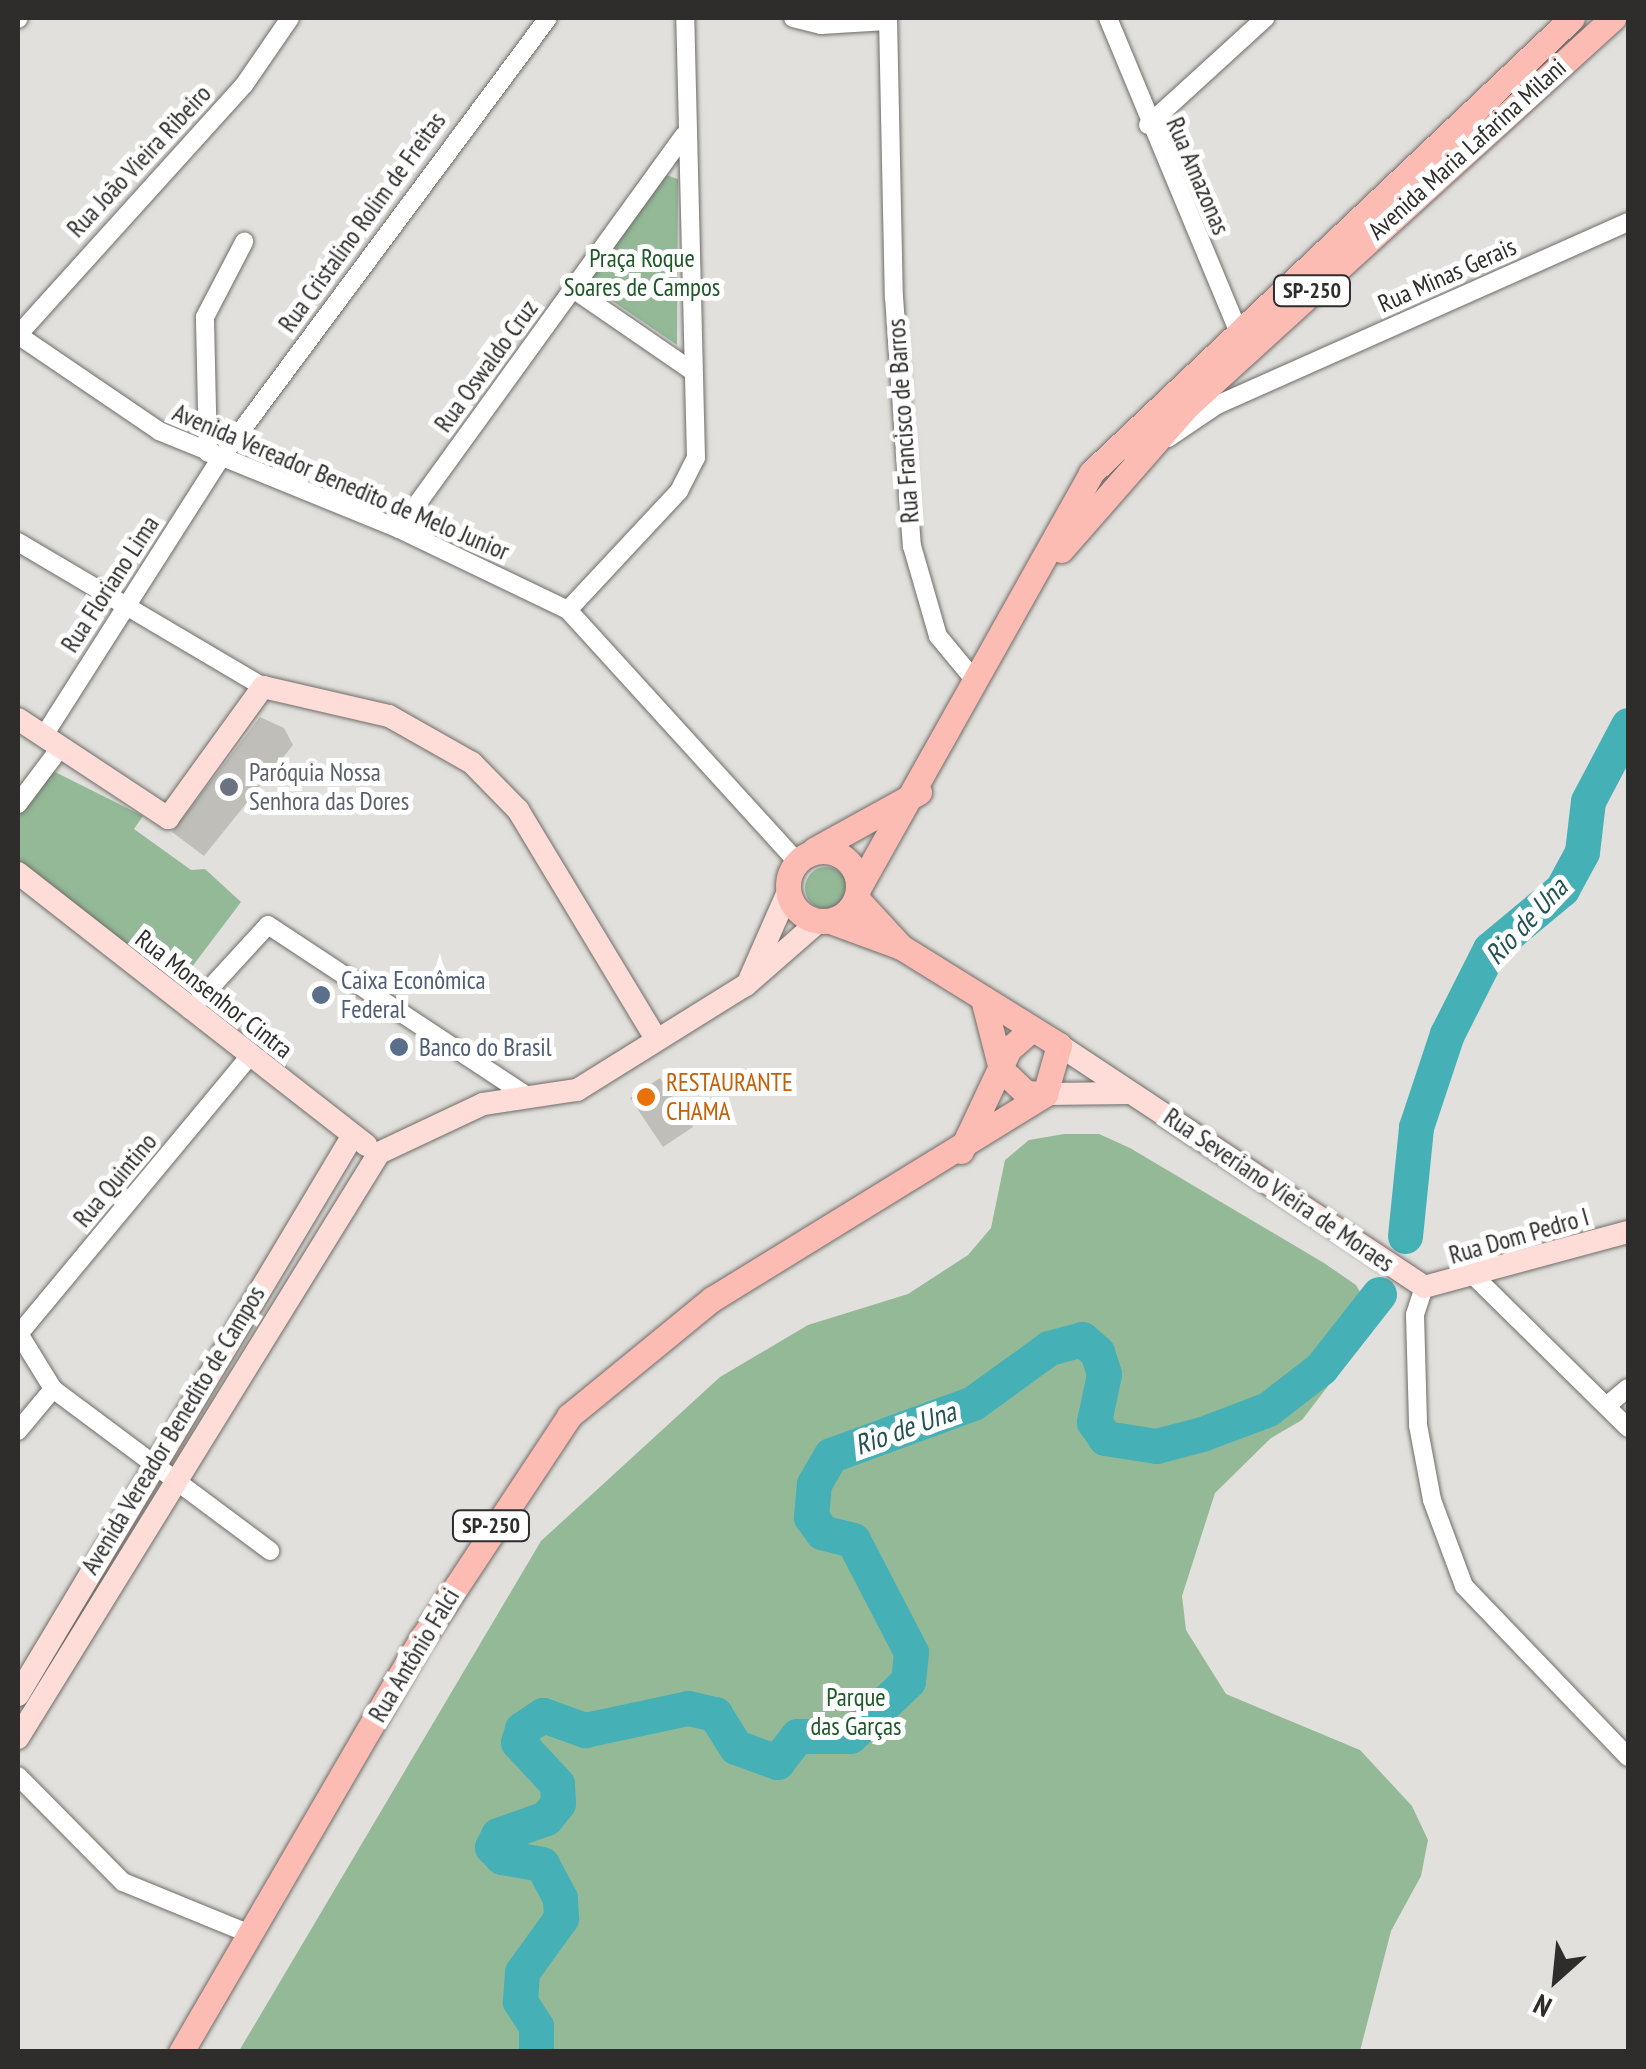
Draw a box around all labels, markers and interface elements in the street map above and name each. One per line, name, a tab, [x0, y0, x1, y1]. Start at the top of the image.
street label: Avenida Maria Lafarina Milani	[1362, 52, 1572, 246]
street label: Rua João Vieira Ribeiro	[61, 78, 217, 244]
street label: Rua Cristalino Rolim de Freitas	[272, 106, 452, 338]
street label: Rua Amazonas	[1160, 113, 1236, 239]
street label: Rua Minas Gerais	[1373, 231, 1521, 319]
park label: Praça Roque Soares de Campos	[564, 244, 720, 303]
road number: SP-250	[1272, 274, 1352, 308]
street label: Rua Oswaldo Cruz	[428, 294, 544, 438]
street label: Rua Francisco de Barros	[881, 318, 925, 524]
street label: Avenida Vereador Benedito de Melo Junior	[168, 397, 514, 567]
street label: Rua Floriano Lima	[55, 510, 165, 658]
place label: Paróquia Nossa Senhora das Dores	[249, 758, 409, 817]
marker: Paróquia Nossa Senhora das Dores	[218, 776, 240, 798]
water label: Rio de Una	[1478, 871, 1574, 971]
street label: Rua Monsenhor Cintra	[129, 923, 299, 1065]
place label: Caixa Econômica Federal	[341, 966, 486, 1025]
marker: Caixa Econômica Federal	[310, 984, 332, 1006]
place label: Banco do Brasil	[419, 1032, 552, 1062]
marker: Banco do Brasil	[388, 1036, 410, 1058]
place label: RESTAURANTE CHAMA	[666, 1068, 793, 1127]
marker: RESTAURANTE CHAMA	[635, 1086, 657, 1108]
street label: Rua Severiano Vieira de Moraes	[1158, 1102, 1400, 1278]
street label: Rua Quintino	[67, 1127, 163, 1233]
street label: Rua Dom Pedro I	[1446, 1202, 1592, 1270]
street label: Avenida Vereador Benedito de Campos	[75, 1280, 271, 1580]
water label: Rio de Una	[850, 1394, 960, 1462]
road number: SP-250	[451, 1509, 531, 1543]
street label: Rua Antônio Falci	[362, 1582, 466, 1728]
park label: Parque das Garças	[810, 1683, 902, 1742]
north arrow	[1506, 1929, 1606, 2029]
text: N	[1527, 1986, 1557, 2026]

